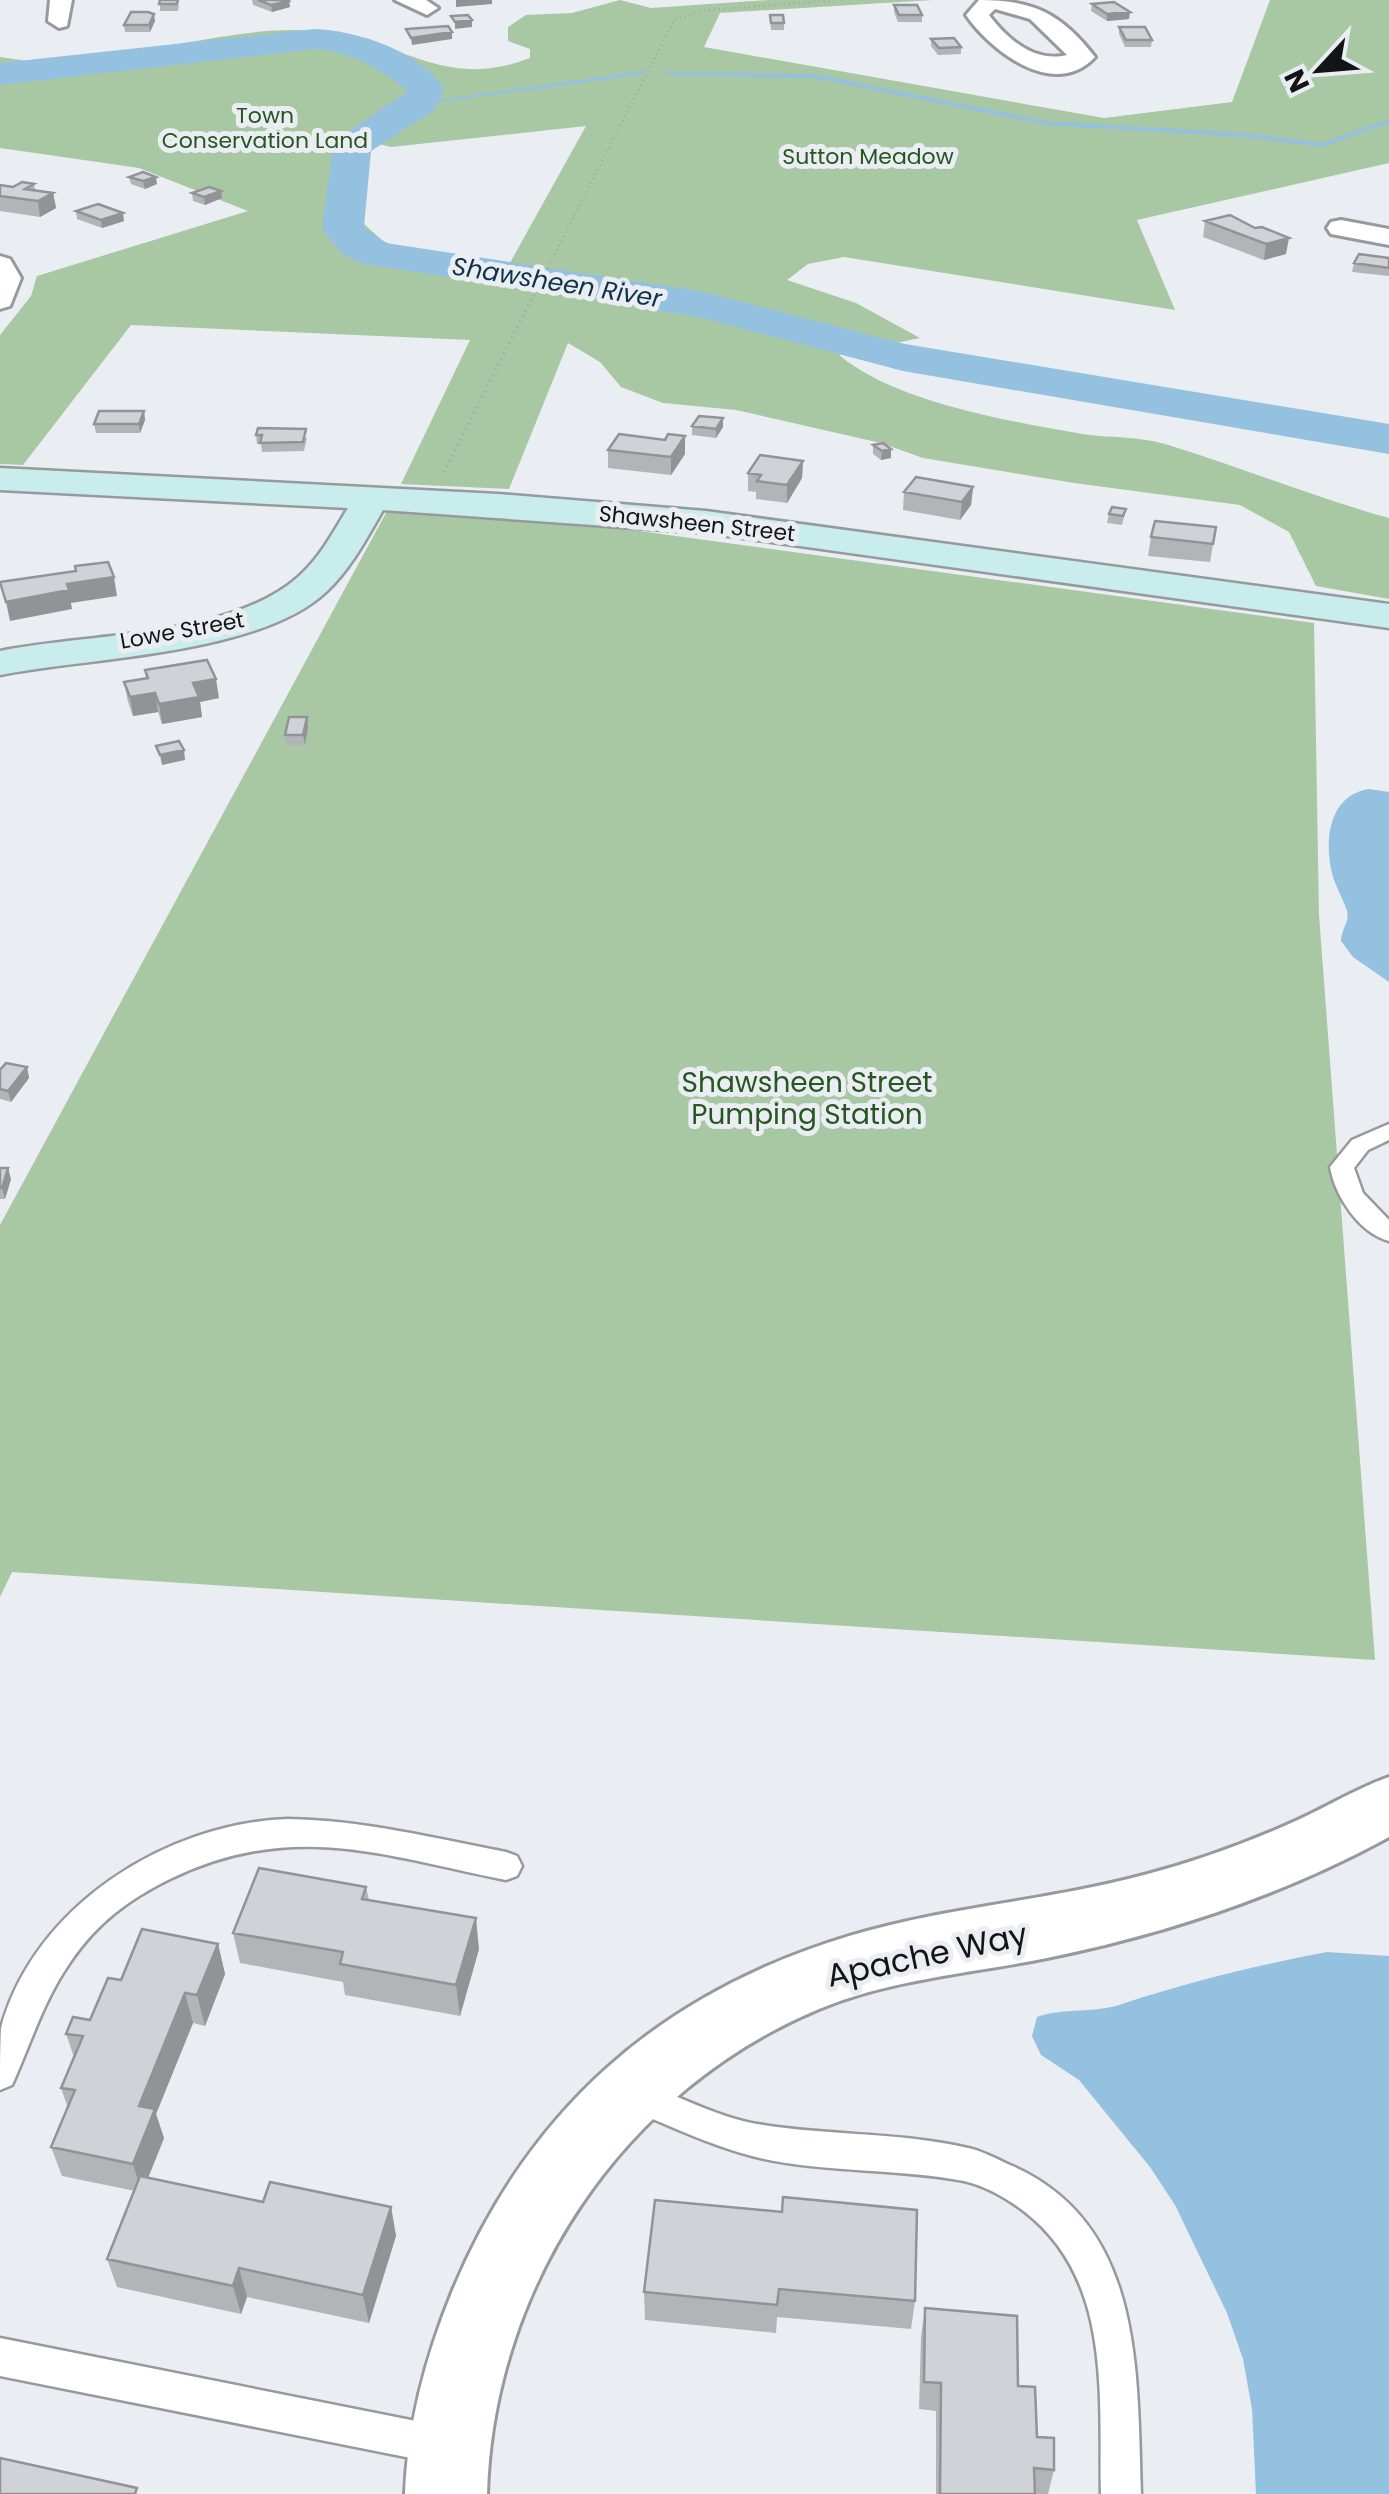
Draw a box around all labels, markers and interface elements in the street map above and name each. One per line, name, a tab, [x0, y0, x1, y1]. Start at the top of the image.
north arrow	[1269, 20, 1369, 120]
text: N	[1275, 63, 1319, 99]
park label: Town Conservation Land	[162, 100, 368, 156]
park label: Sutton Meadow	[782, 141, 954, 172]
water label: Shawsheen River	[450, 249, 665, 316]
street label: Shawsheen Street	[597, 498, 797, 549]
street label: Lowe Street	[118, 604, 247, 657]
park label: Shawsheen Street Pumping Station	[682, 1063, 932, 1134]
street label: Apache Way	[822, 1911, 1031, 1998]

